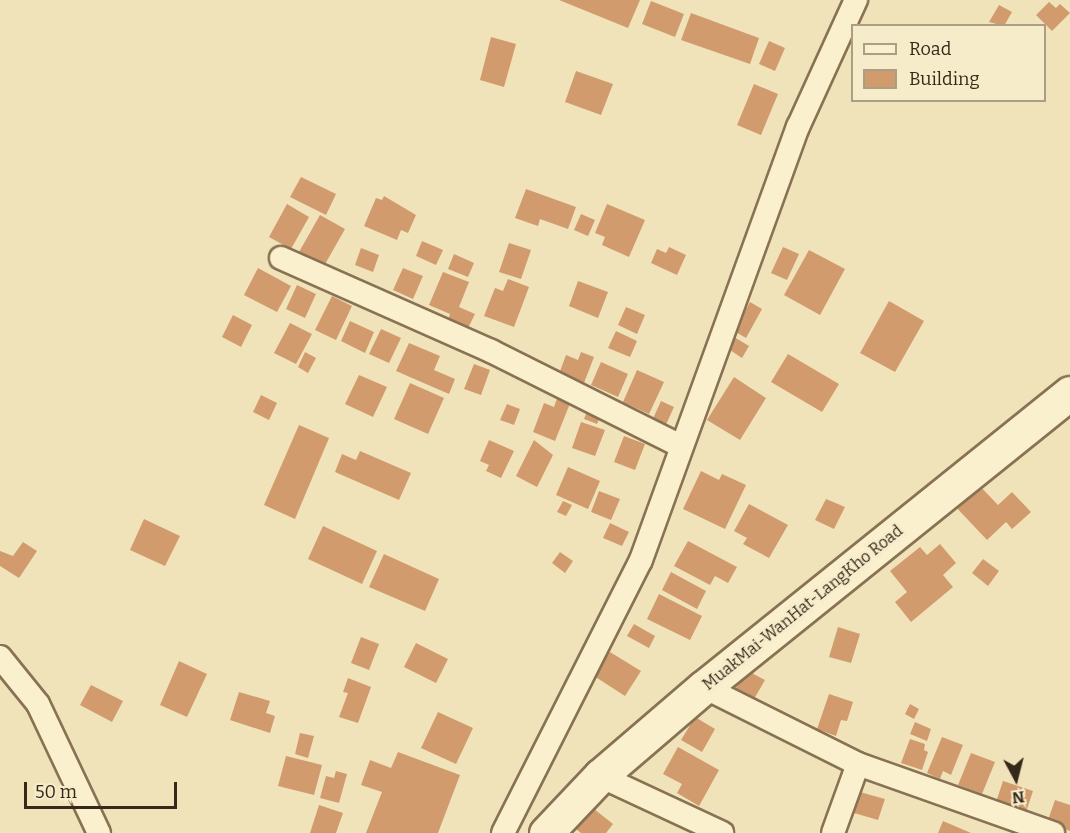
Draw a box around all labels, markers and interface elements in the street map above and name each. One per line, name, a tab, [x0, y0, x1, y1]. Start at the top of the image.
legend	[851, 24, 1046, 102]
text: Road	[909, 38, 951, 60]
text: Building	[909, 68, 980, 90]
street label: MuakMai-WanHat-LangKho Road	[699, 521, 907, 695]
north arrow	[986, 749, 1046, 809]
scale bar	[27, 770, 180, 808]
text: 50 m	[35, 781, 77, 803]
text: N	[1011, 787, 1026, 808]

